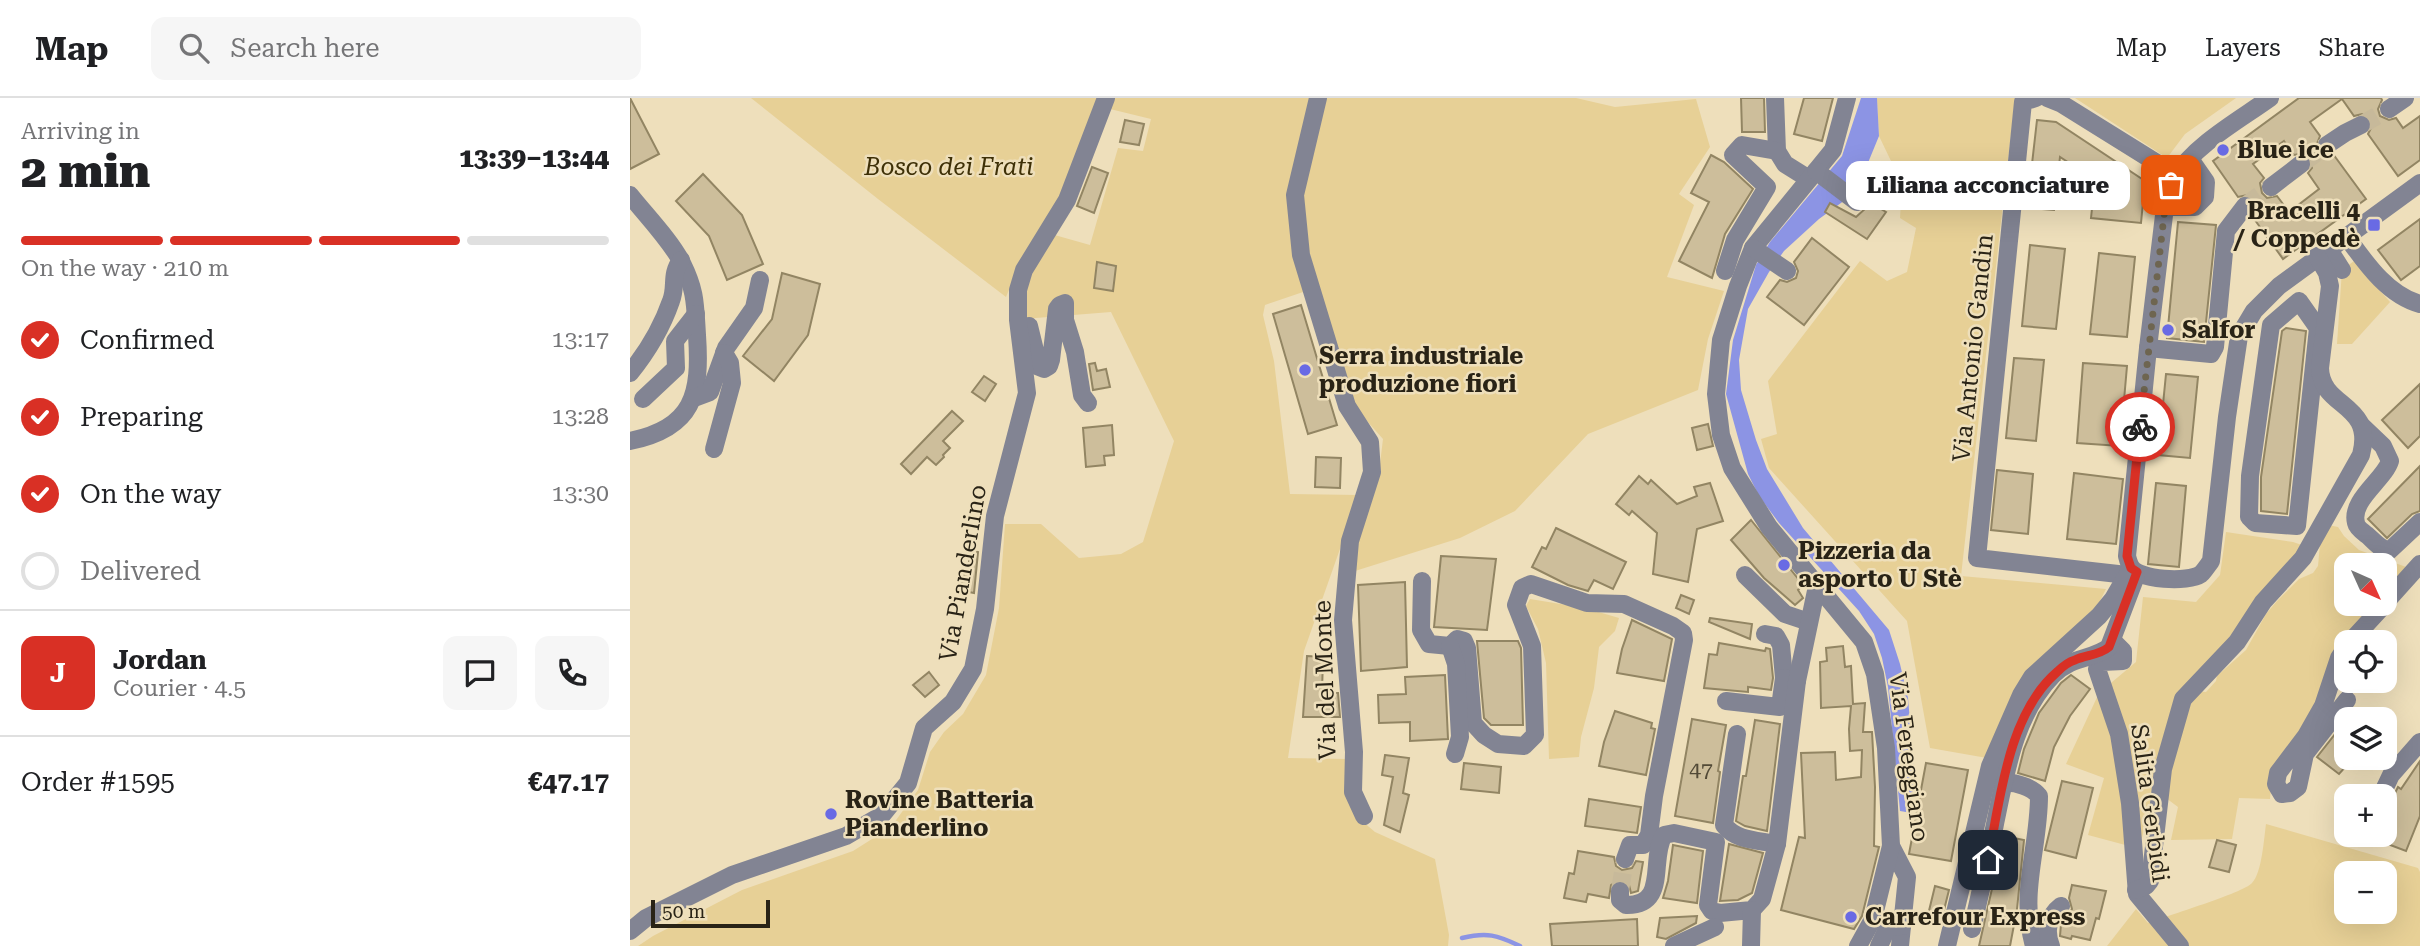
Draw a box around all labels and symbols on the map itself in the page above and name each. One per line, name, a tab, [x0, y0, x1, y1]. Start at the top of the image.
place label: Blue ice	[2237, 136, 2334, 164]
marker: Blue ice	[2215, 142, 2231, 158]
park label: Bosco dei Frati	[863, 153, 1034, 181]
pin	[2141, 155, 2201, 215]
callout: Liliana acconciature	[1846, 160, 2129, 210]
place label: Bracelli 4 / Coppedè	[2233, 197, 2361, 253]
marker: Bracelli 4 / Coppedè	[2366, 217, 2382, 233]
street label: Via Antonio Gandin	[1947, 233, 1999, 463]
place label: Salfor	[2182, 316, 2256, 344]
marker: Salfor	[2160, 322, 2176, 338]
place label: Serra industriale produzione fiori	[1319, 342, 1523, 398]
marker: Serra industriale produzione fiori	[1297, 362, 1313, 378]
courier	[2105, 392, 2175, 462]
street label: Via Pianderlino	[934, 482, 992, 664]
place label: Pizzeria da asporto U Stè	[1798, 537, 1962, 593]
north arrow	[2334, 553, 2398, 616]
marker: Pizzeria da asporto U Stè	[1776, 557, 1792, 573]
street label: Via del Monte	[1308, 600, 1342, 760]
street label: Via Fereggiano	[1883, 670, 1935, 844]
street label: Salita Gerbidi	[2125, 722, 2175, 884]
house number: 47	[1689, 758, 1713, 782]
place label: Rovine Batteria Pianderlino	[845, 786, 1034, 842]
marker: Rovine Batteria Pianderlino	[823, 806, 839, 822]
pin	[1958, 830, 2018, 890]
scale bar	[651, 897, 770, 929]
place label: Carrefour Express	[1865, 903, 2085, 931]
marker: Carrefour Express	[1843, 909, 1859, 925]

